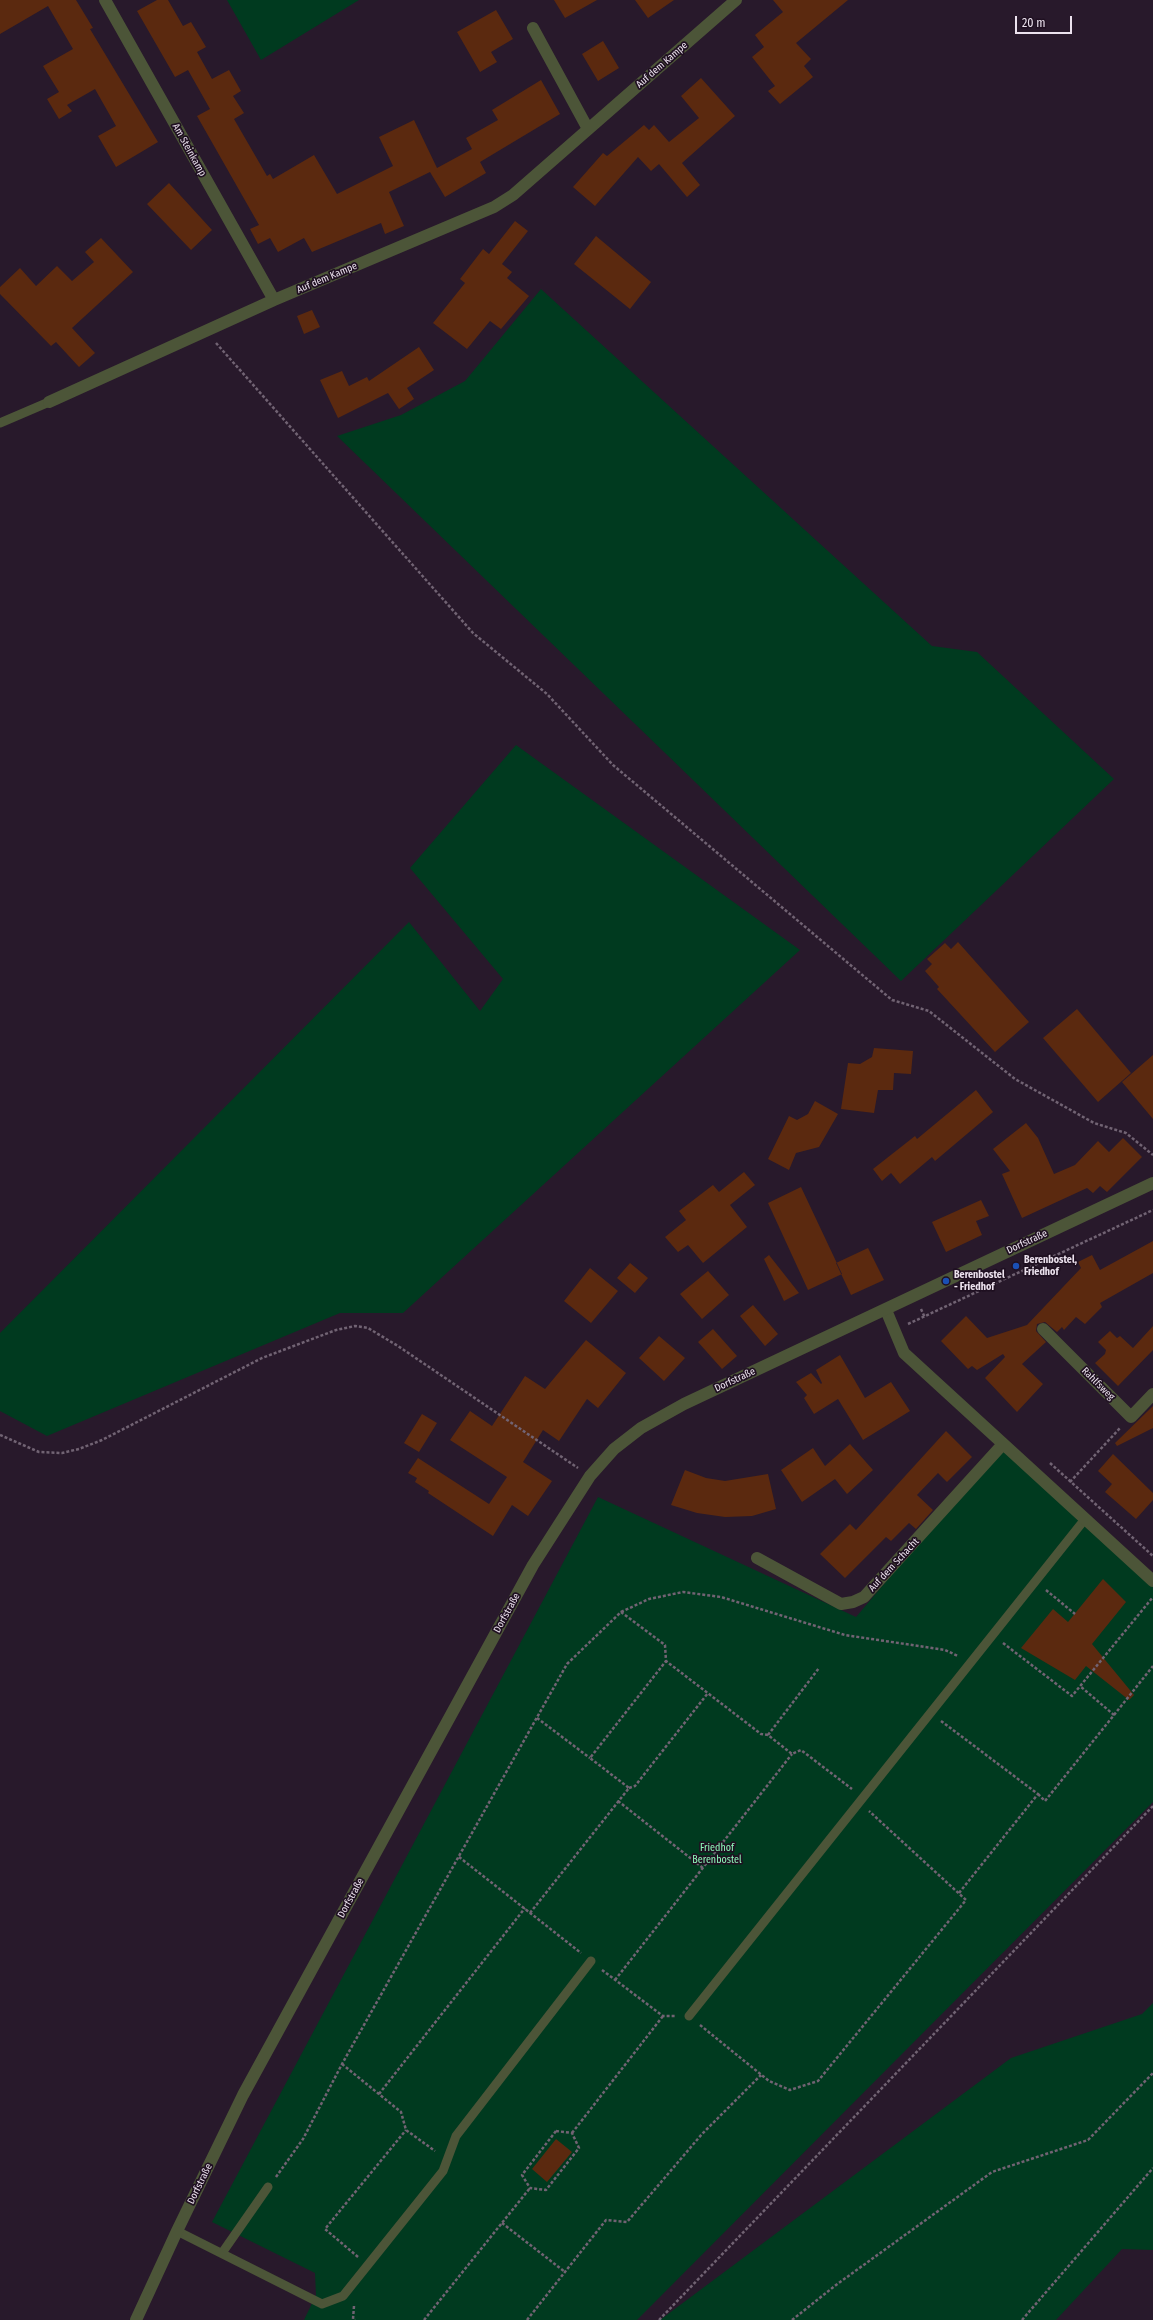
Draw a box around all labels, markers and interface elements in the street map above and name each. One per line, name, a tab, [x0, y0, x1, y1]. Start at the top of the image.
scale bar	[1017, 8, 1074, 34]
text: 20 m	[1022, 16, 1046, 30]
street label: Auf dem Kampe	[634, 39, 690, 91]
street label: Am Steinkamp	[170, 121, 208, 179]
street label: Auf dem Kampe	[295, 260, 359, 296]
street label: Dorfstraße	[1005, 1227, 1049, 1257]
place label: Berenbostel, Friedhof	[1024, 1254, 1077, 1278]
marker: Berenbostel, Friedhof	[1011, 1261, 1021, 1271]
place label: Berenbostel - Friedhof	[954, 1269, 1005, 1292]
marker: Berenbostel - Friedhof	[941, 1276, 951, 1286]
street label: Dorfstraße	[713, 1365, 757, 1395]
street label: Rahlfsweg	[1079, 1365, 1117, 1403]
street label: Auf dem Schacht	[866, 1536, 922, 1594]
street label: Dorfstraße	[491, 1591, 523, 1635]
park label: Friedhof Berenbostel	[692, 1842, 742, 1866]
street label: Dorfstraße	[335, 1876, 367, 1920]
street label: Dorfstraße	[185, 2162, 215, 2206]

